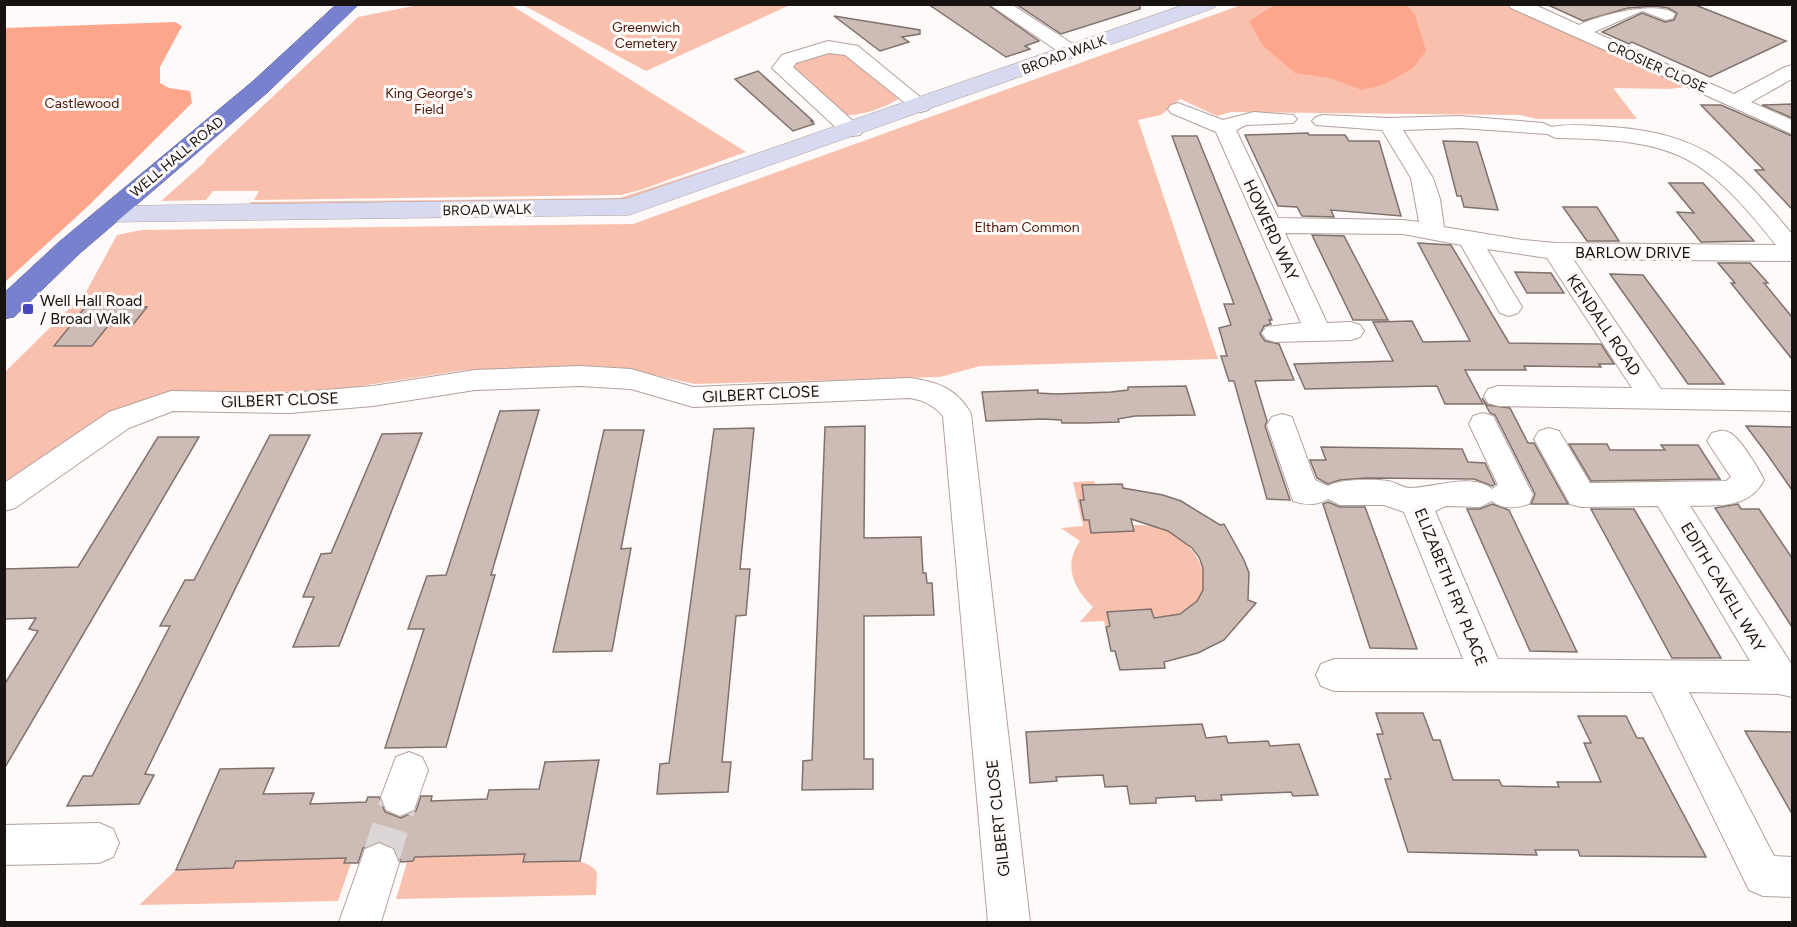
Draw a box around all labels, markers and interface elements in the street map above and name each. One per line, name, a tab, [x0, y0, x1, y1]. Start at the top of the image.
park label: Greenwich Cemetery	[612, 19, 680, 52]
street label: BROAD WALK	[1019, 32, 1109, 78]
street label: CROSIER CLOSE	[1604, 37, 1710, 97]
park label: King George's Field	[385, 85, 473, 118]
park label: Castlewood	[45, 95, 119, 112]
street label: WELL HALL ROAD	[127, 113, 227, 201]
street label: HOWERD WAY	[1239, 176, 1303, 284]
street label: BROAD WALK	[442, 201, 532, 219]
park label: Eltham Common	[975, 219, 1080, 236]
street label: BARLOW DRIVE	[1575, 243, 1691, 262]
street label: KENDALL ROAD	[1563, 271, 1645, 379]
place label: Well Hall Road / Broad Walk	[40, 291, 142, 328]
marker: Well Hall Road / Broad Walk	[21, 302, 35, 316]
street label: GILBERT CLOSE	[702, 381, 820, 407]
street label: GILBERT CLOSE	[221, 388, 339, 412]
street label: ELIZABETH FRY PLACE	[1411, 505, 1491, 669]
street label: EDITH CAVELL WAY	[1677, 519, 1769, 655]
street label: GILBERT CLOSE	[982, 758, 1014, 878]

